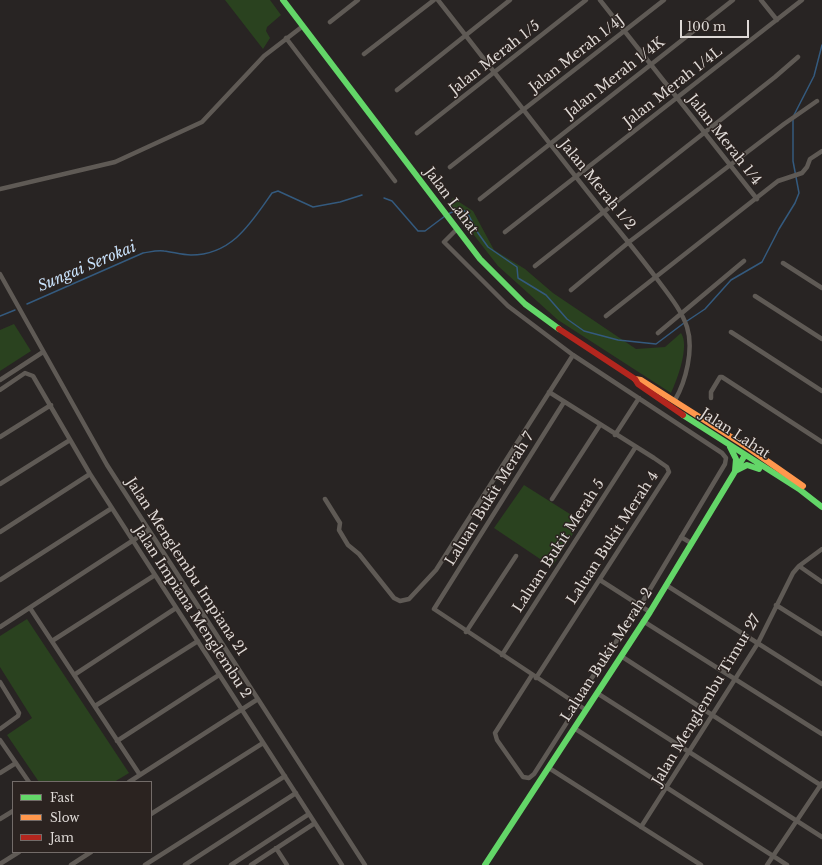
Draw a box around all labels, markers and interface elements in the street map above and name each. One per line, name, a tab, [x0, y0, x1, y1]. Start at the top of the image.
street label: Jalan Merah 1/4J	[526, 12, 628, 96]
scale bar	[682, 12, 751, 38]
street label: Jalan Merah 1/5	[446, 17, 544, 99]
text: 100 m	[687, 19, 726, 34]
street label: Jalan Merah 1/4K	[562, 34, 668, 122]
street label: Jalan Merah 1/4L	[620, 43, 726, 131]
street label: Jalan Merah 1/4	[683, 91, 765, 189]
street label: Jalan Merah 1/2	[556, 137, 638, 233]
street label: Jalan Lahat	[420, 164, 482, 238]
water label: Sungai Serokai	[35, 238, 139, 296]
street label: Jalan Lahat	[697, 405, 773, 463]
street label: Laluan Bukit Merah 7	[442, 429, 538, 569]
street label: Laluan Bukit Merah 4	[564, 468, 662, 608]
street label: Jalan Menglembu Impiana 21	[122, 475, 250, 659]
street label: Laluan Bukit Merah 5	[510, 476, 608, 616]
street label: Jalan Impiana Menglembu 2	[130, 522, 254, 702]
street label: Laluan Bukit Merah 2	[558, 585, 656, 725]
street label: Jalan Menglembu Timur 27	[649, 612, 765, 788]
legend	[12, 781, 152, 853]
text: Fast	[50, 790, 74, 805]
text: Slow	[50, 810, 79, 825]
text: Jam	[50, 830, 74, 845]

